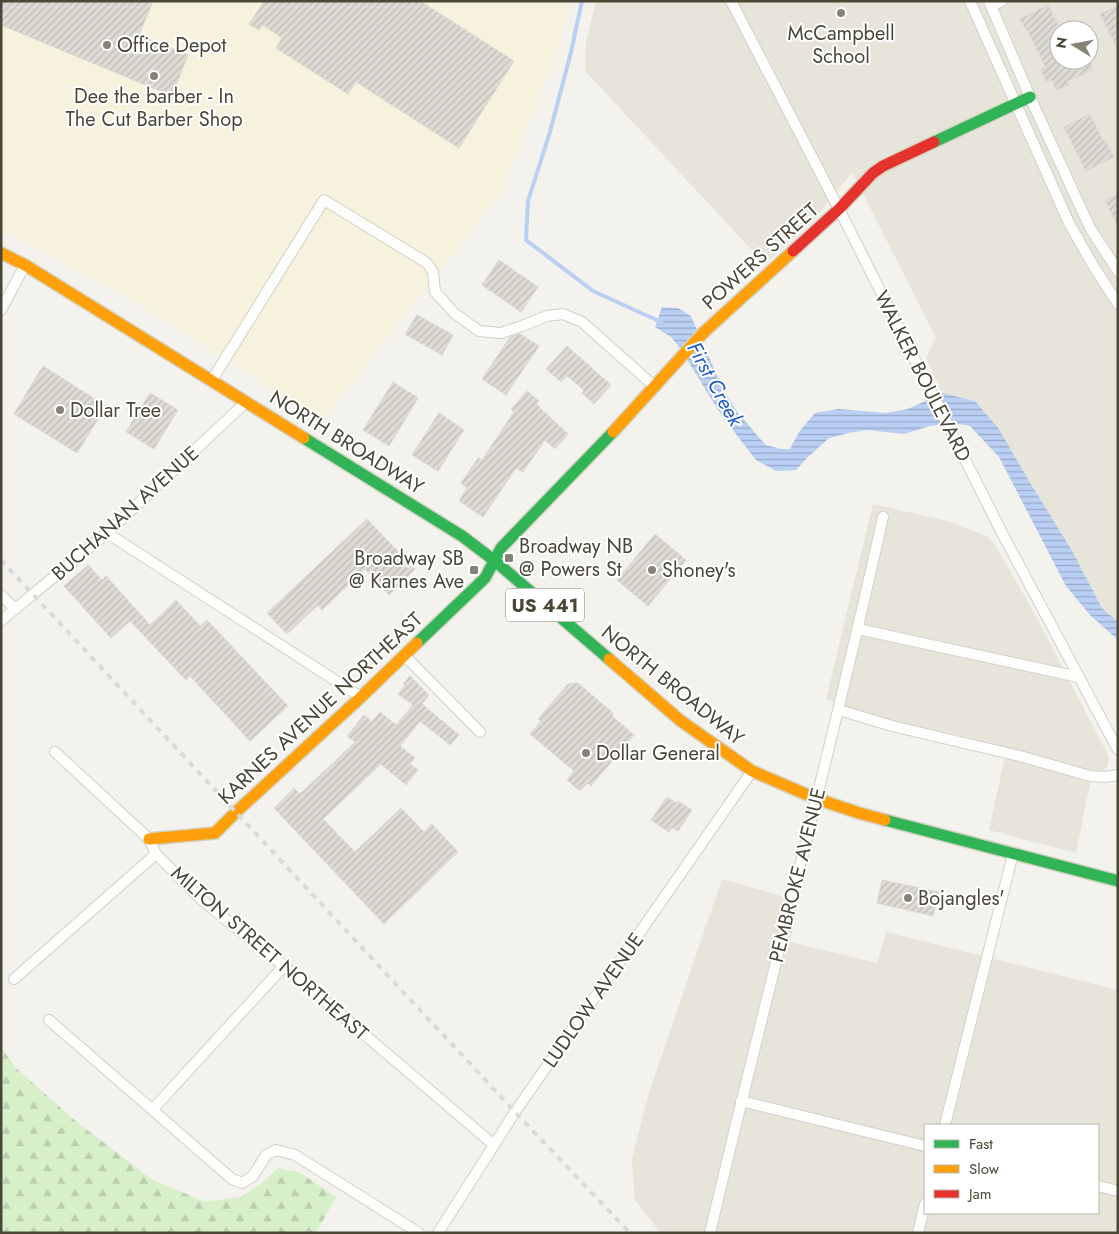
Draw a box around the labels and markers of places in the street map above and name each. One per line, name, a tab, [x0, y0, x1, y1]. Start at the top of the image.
marker: McCampbell School	[835, 7, 847, 19]
place label: McCampbell School	[788, 19, 894, 71]
place label: Office Depot	[117, 31, 227, 60]
marker: Office Depot	[101, 39, 113, 51]
marker: Dee the barber - In The Cut Barber Shop	[148, 70, 160, 82]
place label: Dee the barber - In The Cut Barber Shop	[65, 82, 243, 134]
place label: Dollar Tree	[70, 396, 161, 425]
marker: Dollar Tree	[54, 404, 66, 416]
place label: Broadway NB @ Powers St	[519, 532, 633, 584]
place label: Broadway SB @ Karnes Ave	[349, 544, 464, 596]
marker: Broadway NB @ Powers St	[503, 552, 515, 564]
place label: Shoney's	[662, 556, 735, 585]
marker: Broadway SB @ Karnes Ave	[468, 564, 480, 576]
marker: Shoney's	[646, 564, 658, 576]
place label: Dollar General	[596, 739, 720, 768]
marker: Dollar General	[580, 747, 592, 759]
place label: Bojangles'	[918, 884, 1005, 913]
marker: Bojangles'	[902, 892, 914, 904]

